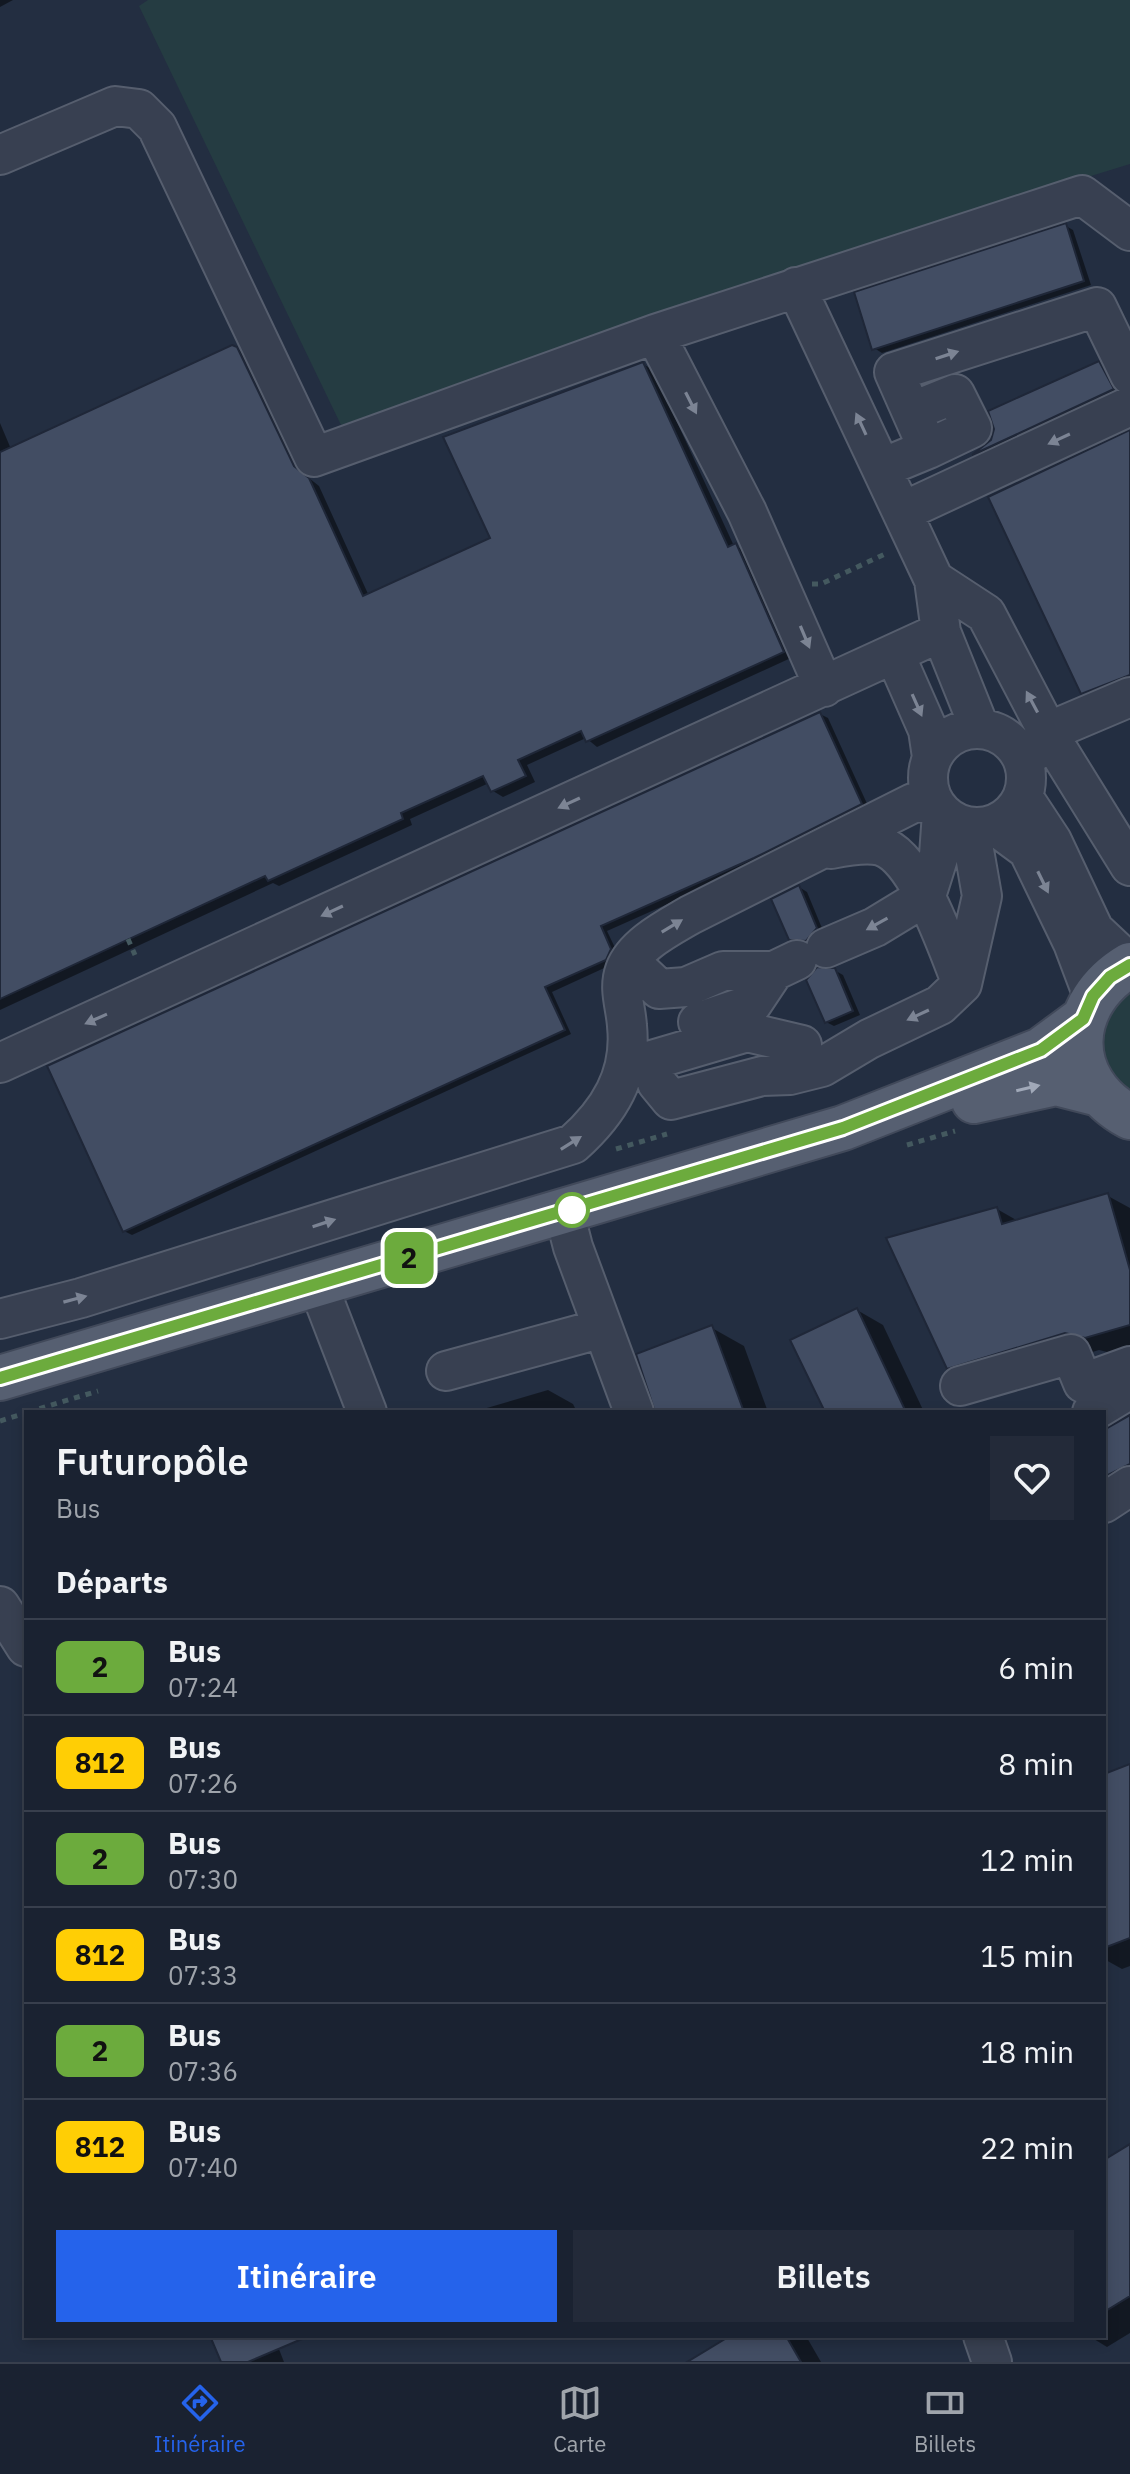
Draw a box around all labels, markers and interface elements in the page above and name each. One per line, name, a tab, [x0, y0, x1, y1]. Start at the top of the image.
one-way arrow	[936, 348, 960, 360]
one-way arrow	[685, 392, 698, 415]
one-way arrow	[854, 412, 868, 435]
one-way arrow	[1048, 432, 1071, 446]
one-way arrow	[798, 625, 811, 649]
one-way arrow	[1026, 690, 1039, 713]
one-way arrow	[910, 693, 924, 717]
one-way arrow	[557, 796, 581, 810]
one-way arrow	[1037, 871, 1050, 894]
one-way arrow	[321, 904, 344, 918]
one-way arrow	[866, 918, 889, 931]
one-way arrow	[661, 919, 683, 933]
one-way arrow	[907, 1008, 930, 1022]
one-way arrow	[84, 1013, 108, 1026]
one-way arrow	[1016, 1081, 1041, 1094]
one-way arrow	[560, 1137, 582, 1151]
unlabelled marker	[555, 1193, 589, 1227]
one-way arrow	[312, 1217, 336, 1229]
line badge: 2	[383, 1232, 435, 1284]
text: 2	[401, 1239, 417, 1276]
one-way arrow	[64, 1292, 88, 1305]
text: Futuropôle	[56, 1436, 249, 1485]
button: heart	[990, 1436, 1074, 1520]
text: Bus	[56, 1491, 100, 1525]
text: Départs	[56, 1562, 168, 1601]
text: Bus	[168, 1631, 221, 1670]
text: 2	[92, 1648, 108, 1685]
text: 6 min	[998, 1648, 1074, 1687]
text: 07:24	[168, 1670, 238, 1704]
text: Bus	[168, 1727, 221, 1766]
text: 812	[75, 1744, 125, 1781]
text: 8 min	[998, 1744, 1074, 1783]
text: 07:26	[168, 1766, 238, 1800]
text: Bus	[168, 1823, 221, 1862]
text: 2	[92, 1840, 108, 1877]
text: 12 min	[980, 1840, 1074, 1879]
text: 07:30	[168, 1862, 238, 1896]
text: Bus	[168, 1919, 221, 1958]
text: 812	[75, 1936, 125, 1973]
text: 15 min	[980, 1936, 1074, 1975]
text: 07:33	[168, 1958, 238, 1992]
text: Bus	[168, 2015, 221, 2054]
text: 2	[92, 2032, 108, 2069]
text: 18 min	[980, 2032, 1074, 2071]
text: 07:36	[168, 2054, 238, 2088]
text: Bus	[168, 2111, 221, 2150]
text: 812	[75, 2128, 125, 2165]
text: 22 min	[980, 2128, 1074, 2167]
text: 07:40	[168, 2150, 238, 2184]
button: Itinéraire	[56, 2230, 557, 2322]
button: Billets	[573, 2230, 1074, 2322]
tab: Itinéraire	[154, 2381, 246, 2458]
tab: Carte	[553, 2381, 606, 2458]
tab: Billets	[914, 2381, 976, 2458]

